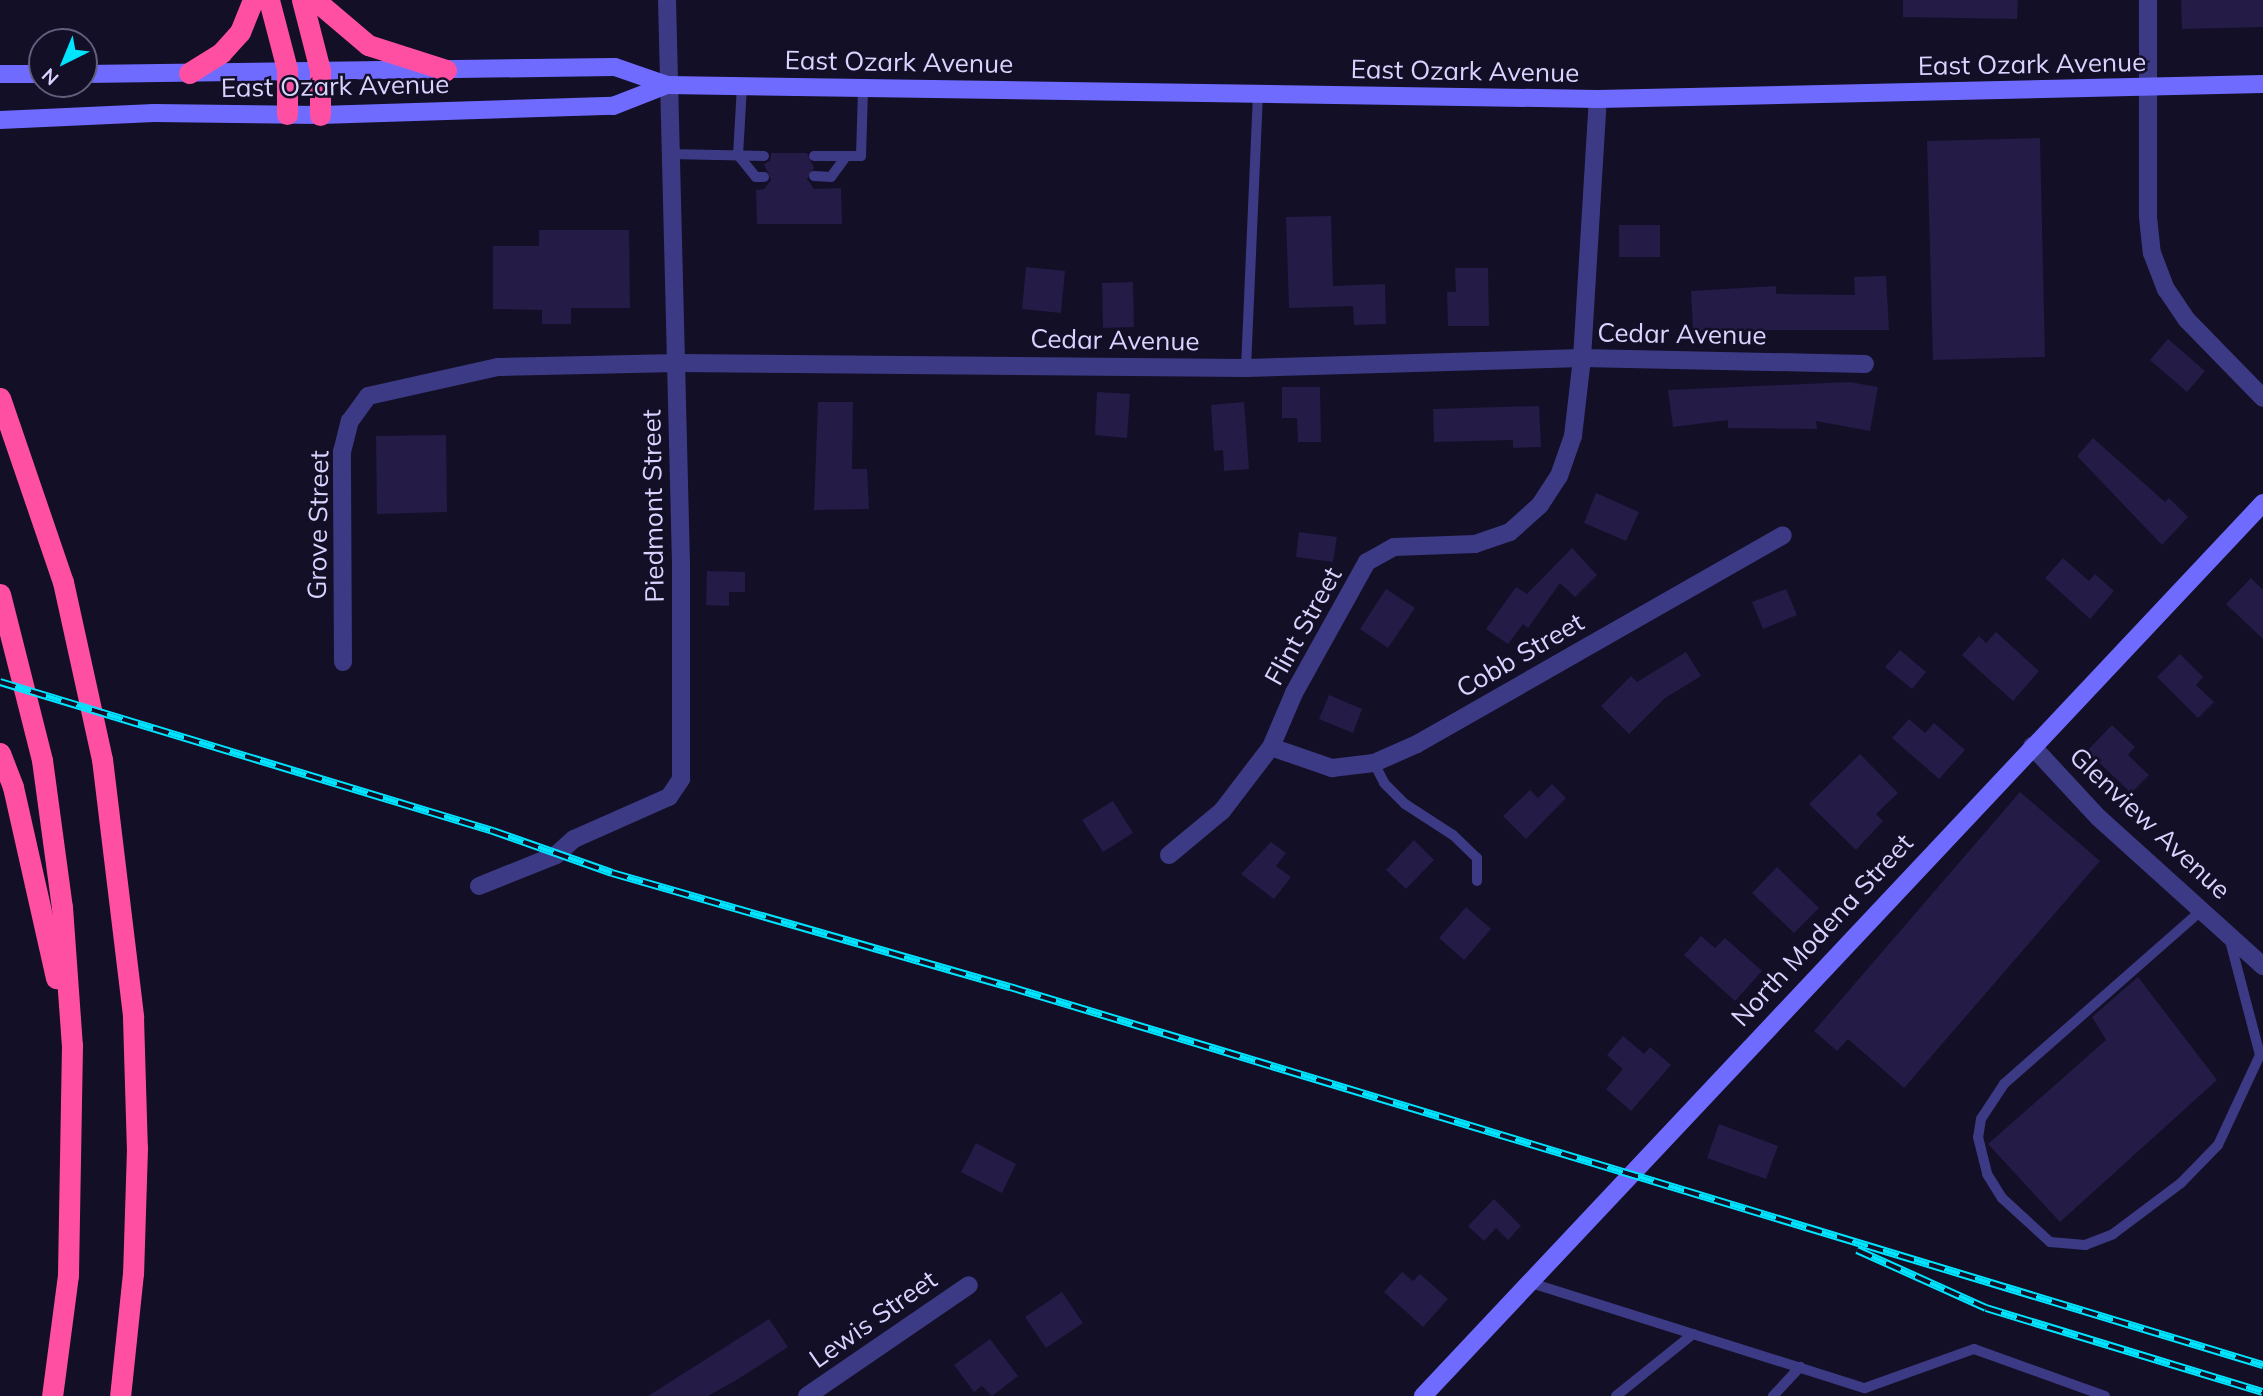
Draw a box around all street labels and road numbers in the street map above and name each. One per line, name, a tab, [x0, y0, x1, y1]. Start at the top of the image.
street label: East Ozark Avenue	[784, 44, 1014, 80]
street label: East Ozark Avenue	[1917, 46, 2147, 82]
street label: East Ozark Avenue	[1350, 53, 1580, 89]
street label: East Ozark Avenue	[220, 68, 450, 104]
street label: Cedar Avenue	[1597, 317, 1767, 351]
street label: Cedar Avenue	[1030, 323, 1200, 357]
street label: Piedmont Street	[636, 409, 670, 603]
street label: Grove Street	[301, 450, 335, 600]
street label: Flint Street	[1258, 562, 1348, 690]
street label: Cobb Street	[1451, 606, 1589, 704]
street label: Glenview Avenue	[2063, 741, 2237, 905]
street label: North Modena Street	[1725, 827, 1919, 1033]
street label: Lewis Street	[803, 1264, 943, 1374]

